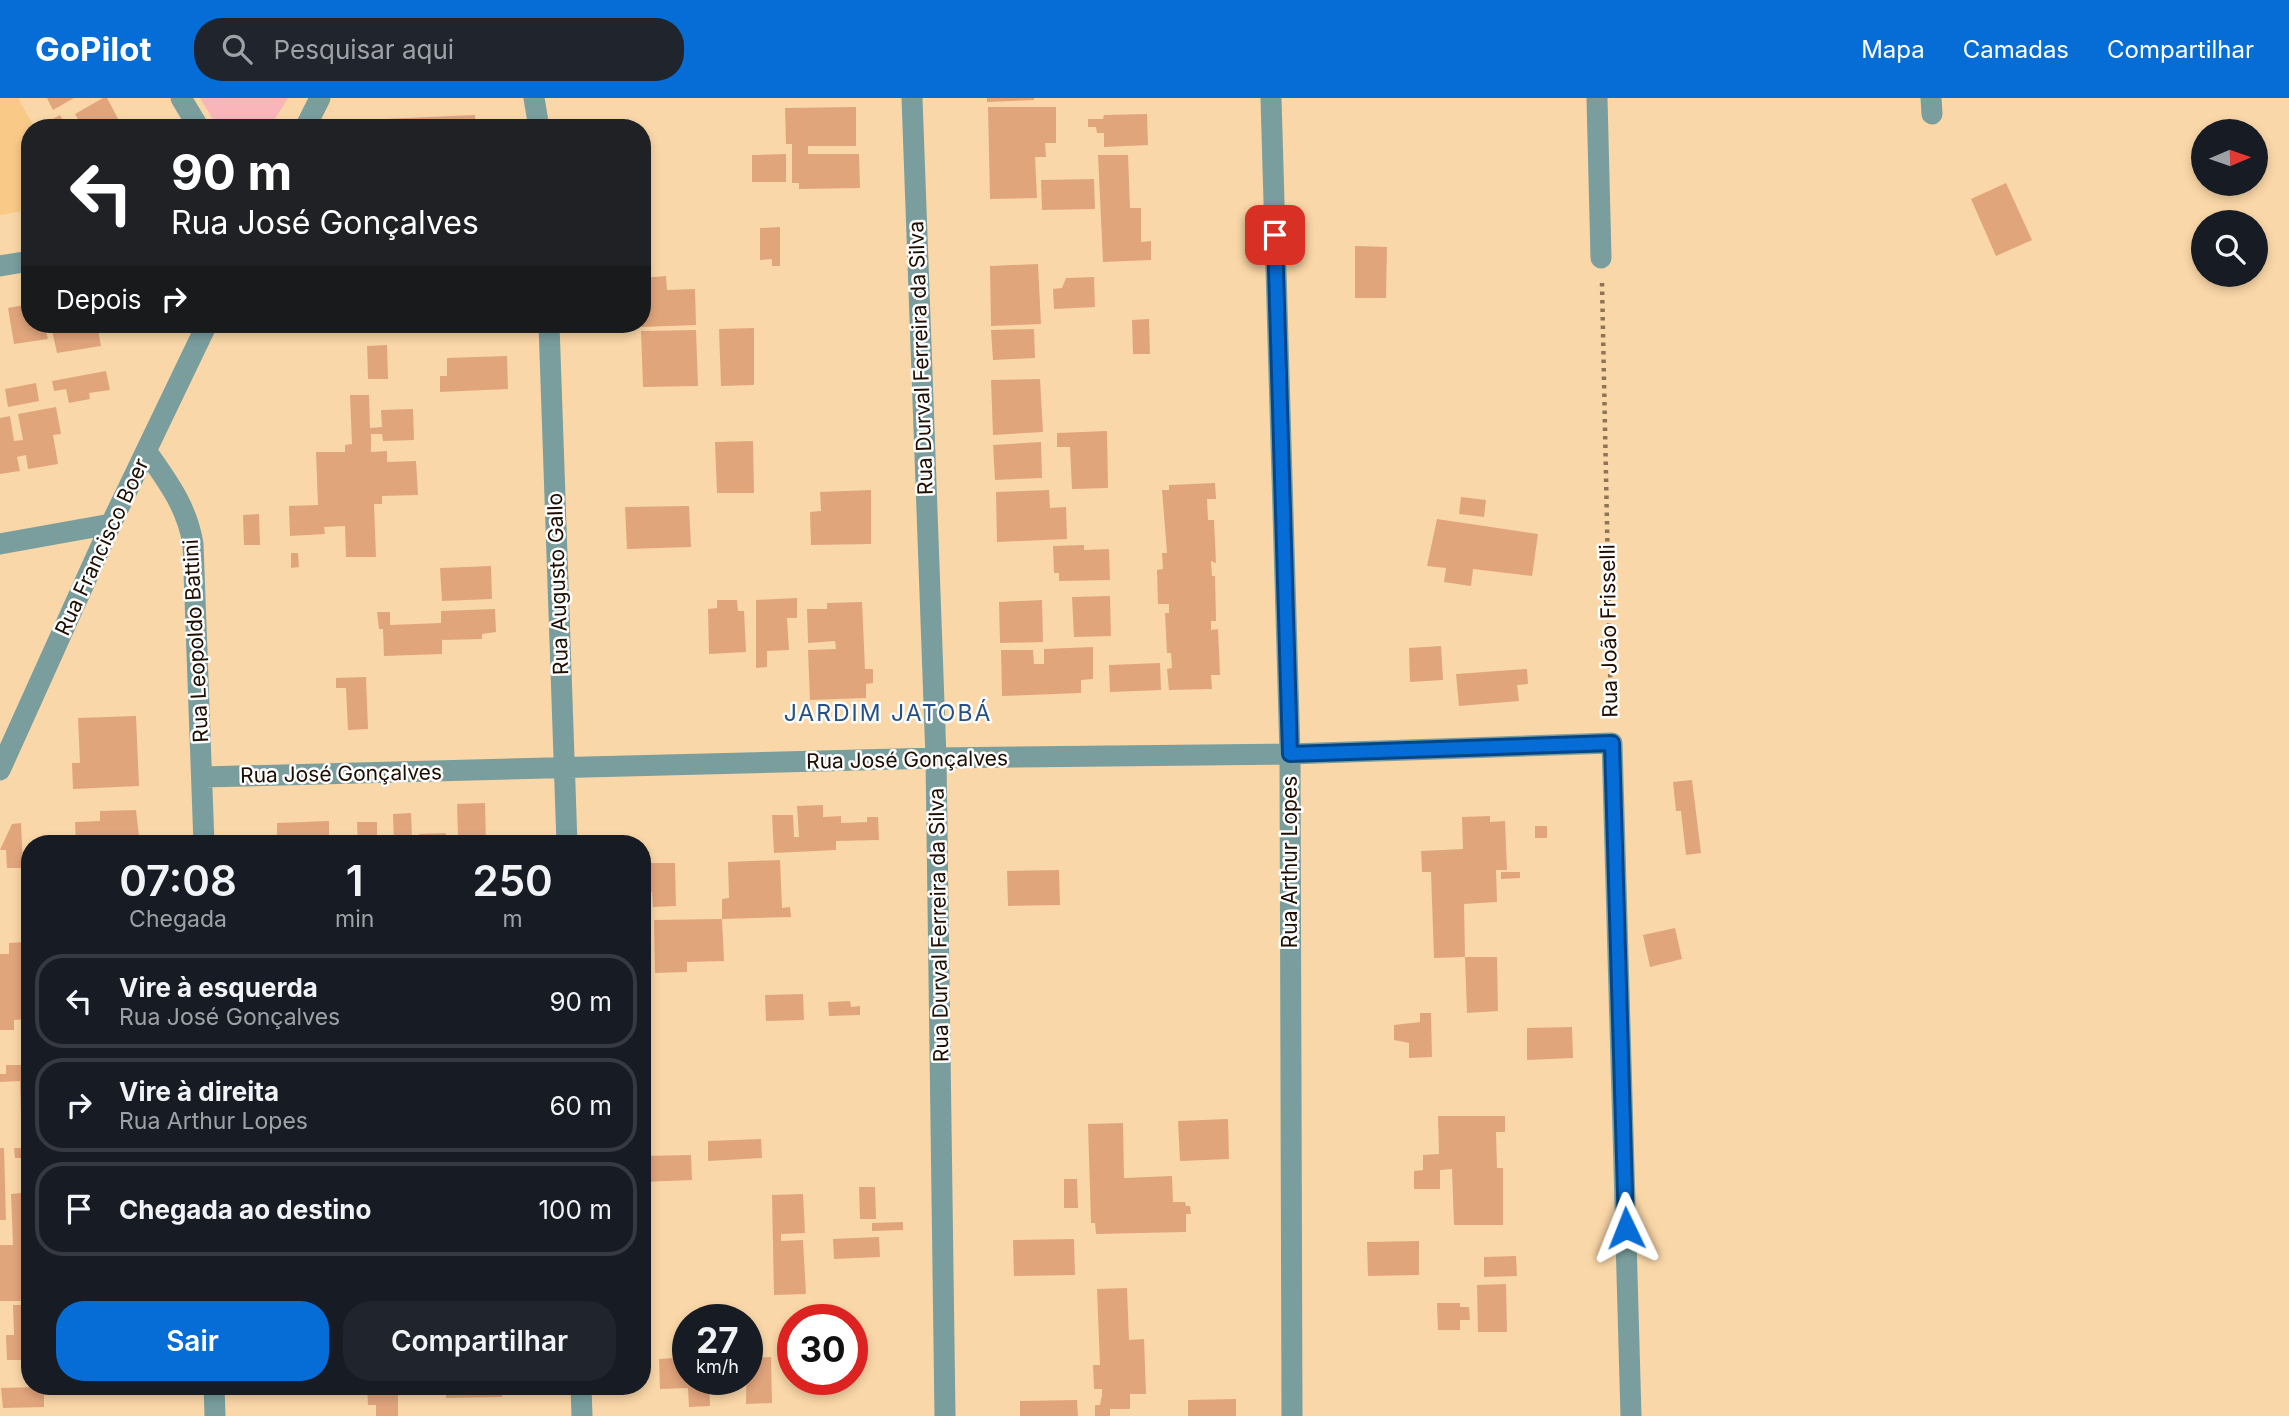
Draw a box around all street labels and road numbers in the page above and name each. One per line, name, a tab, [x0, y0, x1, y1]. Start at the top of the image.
street label: Rua Durval Ferreira da Silva	[903, 221, 938, 496]
street label: Rua Francisco Boer	[50, 454, 154, 639]
street label: Rua Augusto Gallo	[542, 492, 573, 676]
street label: Rua Leopoldo Battini	[178, 539, 213, 743]
street label: Rua João Frisselli	[1594, 544, 1623, 718]
street label: Rua José Gonçalves	[806, 745, 1008, 774]
street label: Rua José Gonçalves	[240, 759, 442, 788]
street label: Rua Arthur Lopes	[1277, 776, 1302, 948]
street label: Rua Durval Ferreira da Silva	[924, 788, 953, 1062]

